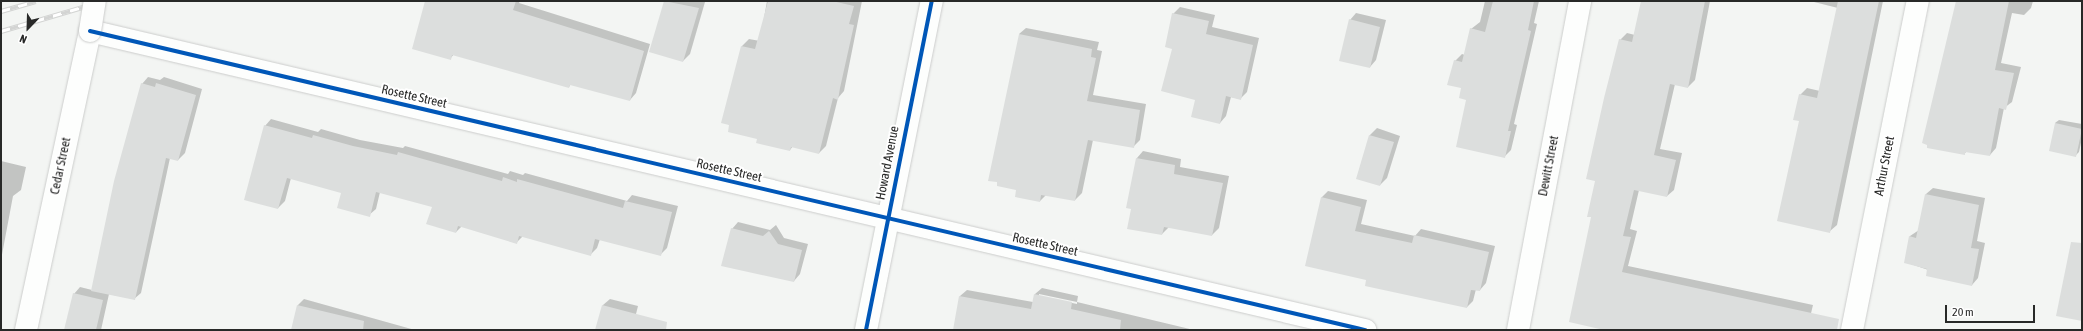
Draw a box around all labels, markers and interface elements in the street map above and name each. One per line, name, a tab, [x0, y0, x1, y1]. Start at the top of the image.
north arrow	[8, 8, 48, 48]
text: N	[18, 32, 29, 46]
street label: Rosette Street	[380, 82, 448, 112]
street label: Howard Avenue	[873, 125, 903, 201]
street label: Dewitt Street	[1535, 134, 1563, 198]
street label: Arthur Street	[1872, 135, 1898, 197]
street label: Cedar Street	[47, 136, 75, 196]
street label: Rosette Street	[695, 156, 763, 186]
street label: Rosette Street	[1011, 230, 1079, 260]
scale bar	[1947, 297, 2037, 323]
text: 20 m	[1952, 305, 1974, 319]

